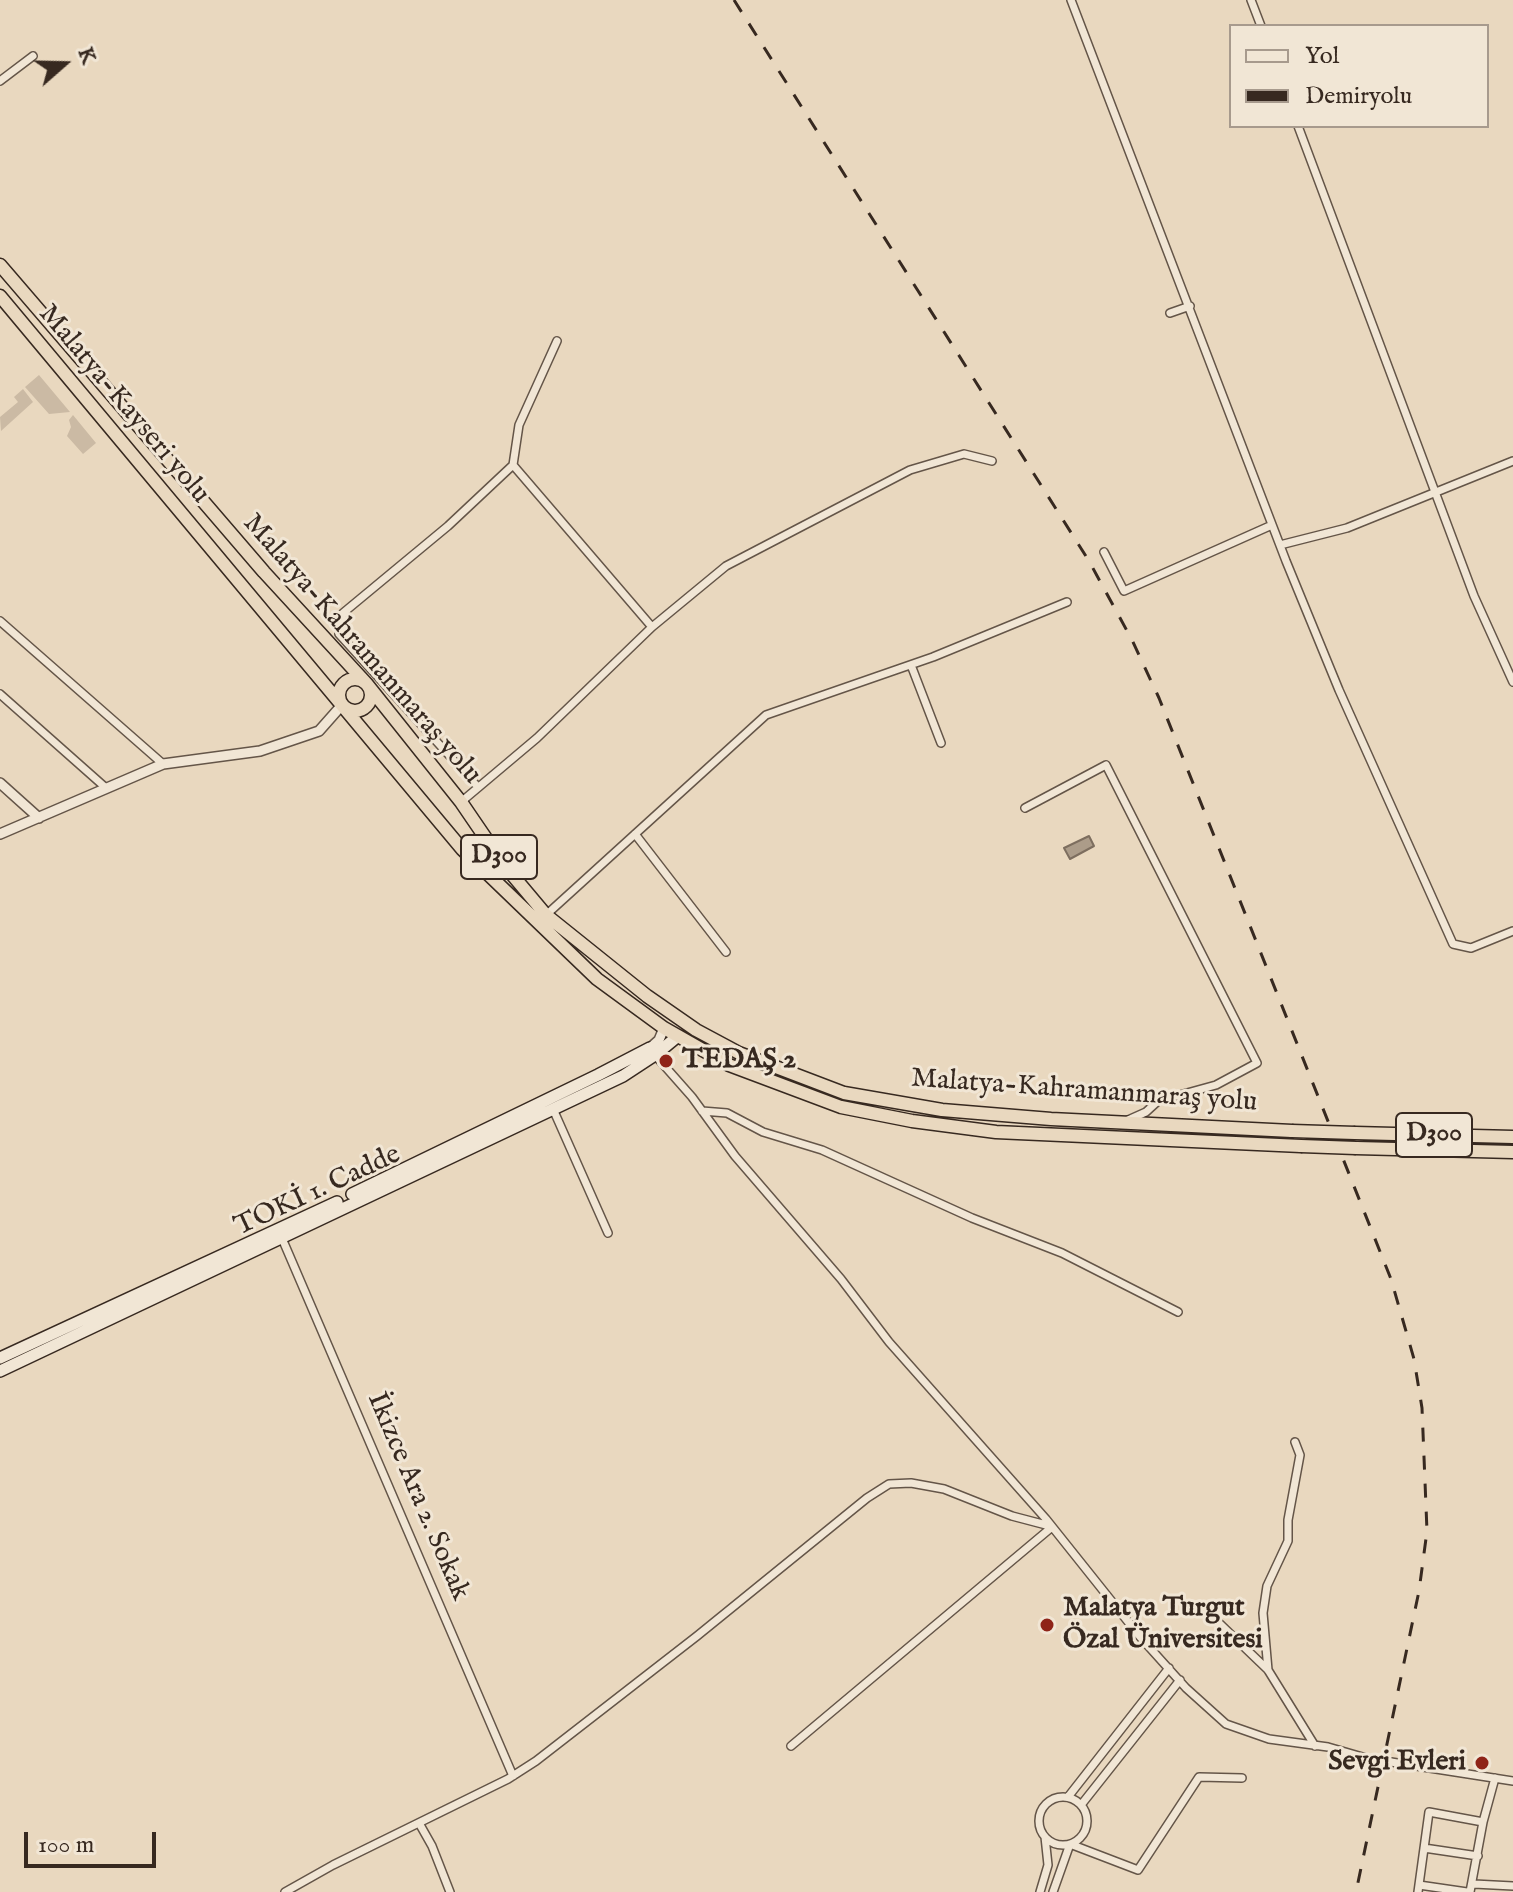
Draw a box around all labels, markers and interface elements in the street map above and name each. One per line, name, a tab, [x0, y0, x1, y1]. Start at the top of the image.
north arrow	[24, 24, 104, 104]
legend	[1229, 24, 1489, 128]
text: Yol	[1305, 41, 1339, 72]
text: K	[71, 44, 102, 68]
text: Demiryolu	[1305, 81, 1412, 112]
street label: Malatya-Kayseri yolu	[30, 299, 216, 511]
street label: Malatya-Kahramanmaraş yolu	[234, 508, 488, 792]
road number: D300	[461, 835, 537, 879]
place label: TEDAŞ 2	[682, 1044, 796, 1078]
marker: TEDAŞ 2	[657, 1052, 675, 1070]
street label: Malatya-Kahramanmaraş yolu	[910, 1063, 1258, 1121]
road number: D300	[1396, 1113, 1472, 1157]
street label: TOKİ 1. Cadde	[230, 1139, 406, 1245]
street label: İkizce Ara 2. Sokak	[358, 1388, 476, 1606]
place label: Malatya Turgut Özal Üniversitesi	[1063, 1592, 1263, 1658]
marker: Malatya Turgut Özal Üniversitesi	[1038, 1616, 1056, 1634]
place label: Sevgi Evleri	[1328, 1746, 1466, 1780]
marker: Sevgi Evleri	[1473, 1754, 1491, 1772]
scale bar	[28, 1816, 160, 1866]
text: 100 m	[38, 1830, 94, 1861]

